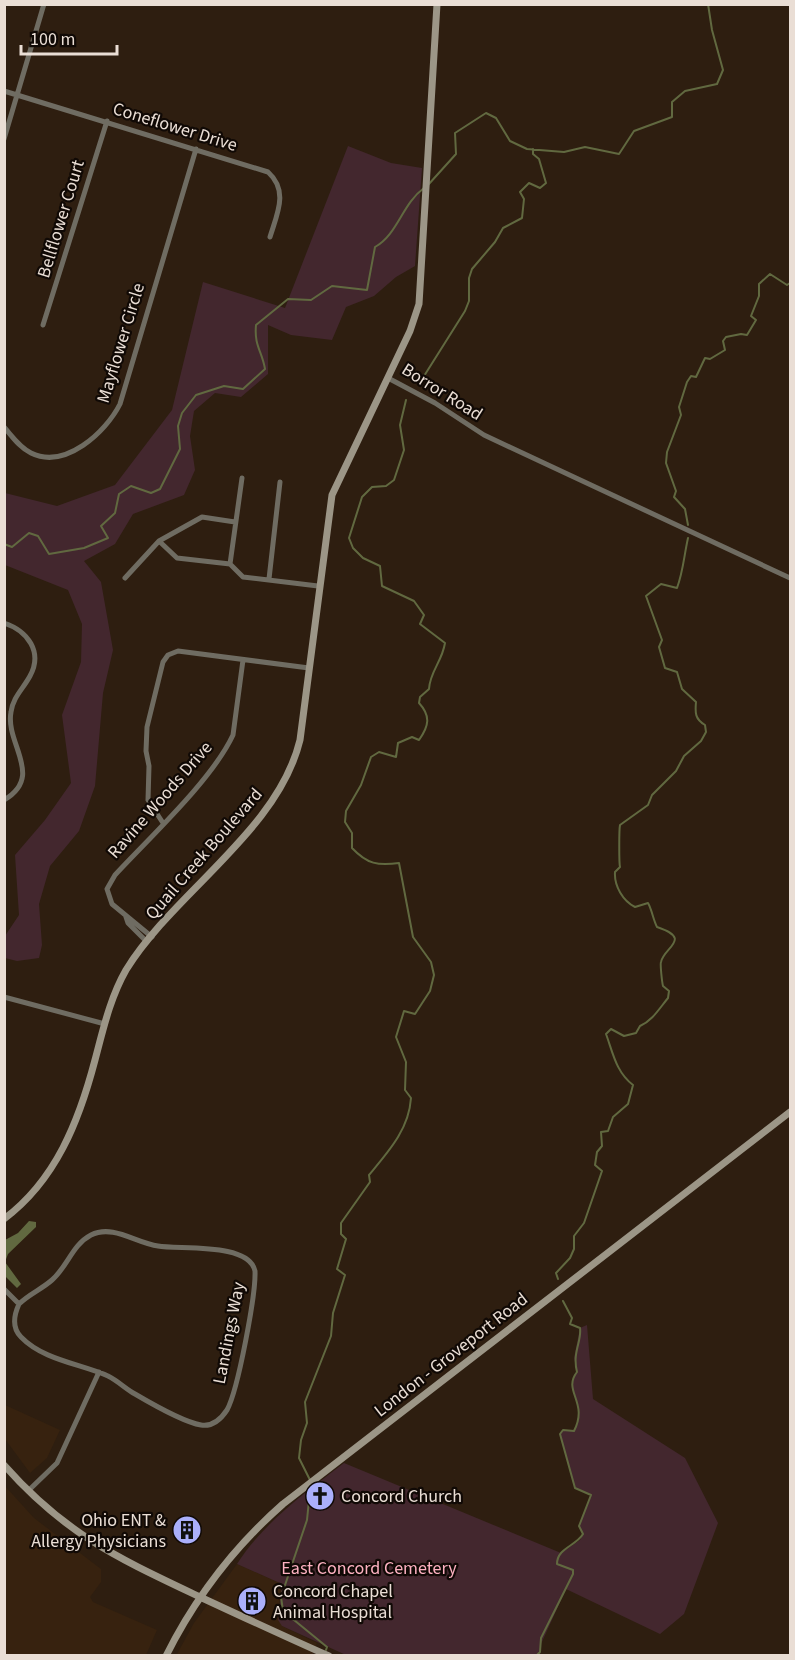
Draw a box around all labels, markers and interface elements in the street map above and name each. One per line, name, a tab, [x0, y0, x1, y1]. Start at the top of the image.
scale bar	[21, 18, 117, 56]
text: 100 m	[30, 27, 75, 52]
street label: Coneflower Drive	[110, 96, 240, 158]
street label: Bellflower Court	[31, 157, 91, 281]
street label: Mayflower Circle	[91, 280, 151, 406]
street label: Borror Road	[397, 357, 487, 427]
street label: Ravine Woods Drive	[102, 736, 218, 864]
street label: Quail Creek Boulevard	[140, 783, 268, 925]
street label: Landings Way	[207, 1279, 251, 1386]
street label: London - Groveport Road	[369, 1287, 533, 1423]
church icon: Concord Church	[304, 1480, 336, 1512]
place label: Concord Church	[341, 1484, 462, 1509]
place label: Ohio ENT & Allergy Physicians	[31, 1508, 166, 1554]
building icon: Ohio ENT & Allergy Physicians	[171, 1514, 203, 1546]
park label: East Concord Cemetery	[281, 1556, 457, 1581]
place label: Concord Chapel Animal Hospital	[273, 1579, 393, 1625]
building icon: Concord Chapel Animal Hospital	[236, 1585, 268, 1617]

